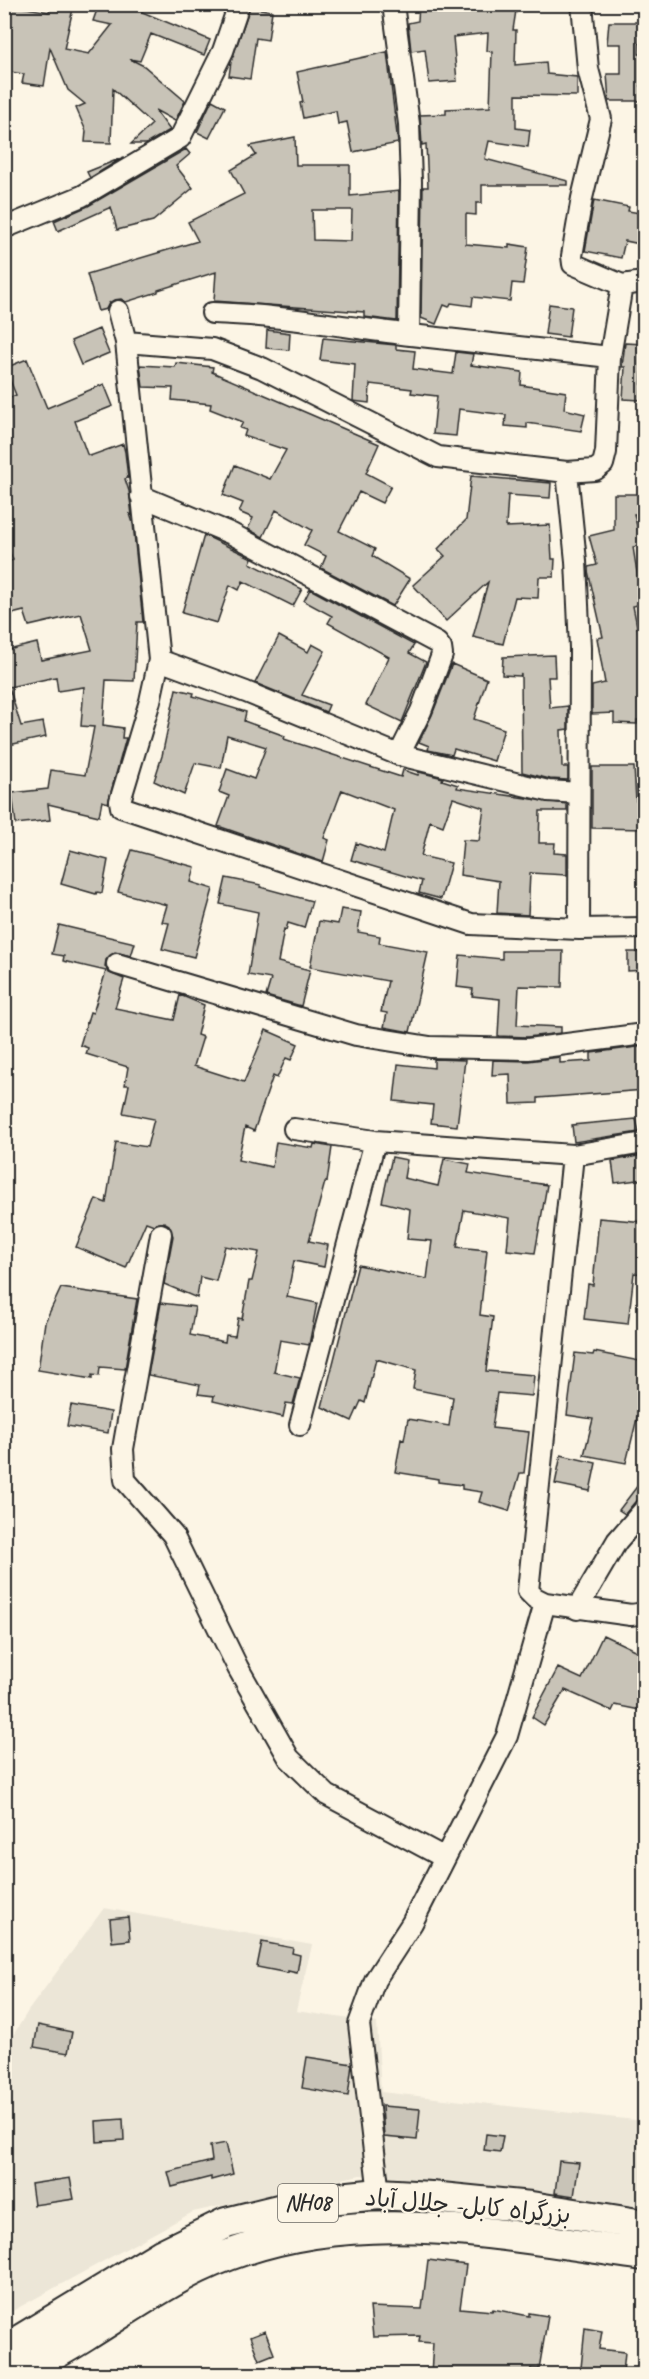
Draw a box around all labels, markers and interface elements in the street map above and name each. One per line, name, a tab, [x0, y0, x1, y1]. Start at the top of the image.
street label: بزرگراه کابل- جلال آباد	[364, 2182, 572, 2230]
road number: NH08	[278, 2184, 338, 2222]

